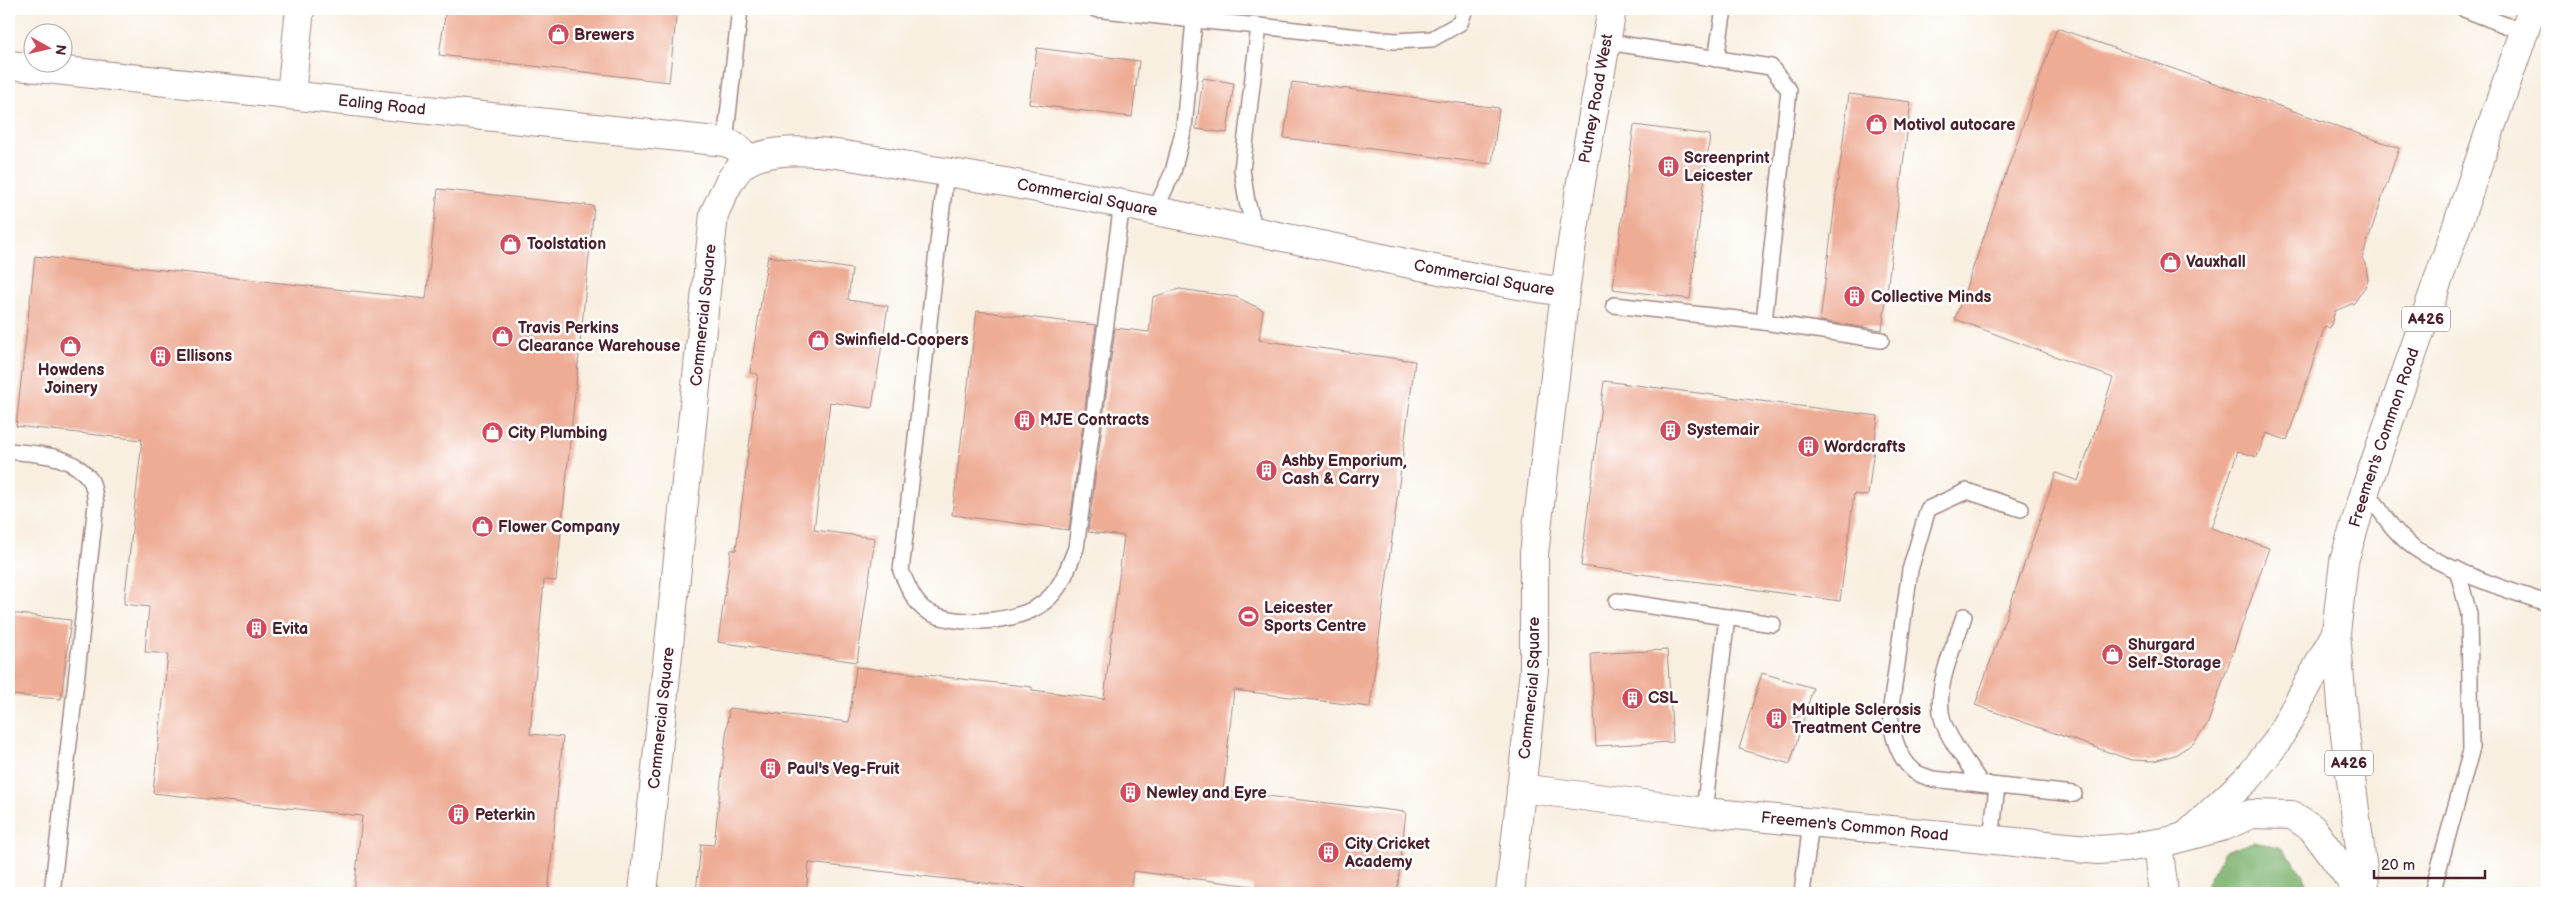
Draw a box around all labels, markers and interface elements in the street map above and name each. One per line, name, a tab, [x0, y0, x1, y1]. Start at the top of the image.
north arrow	[22, 22, 72, 72]
shop icon: Brewers	[546, 23, 570, 47]
place label: Brewers	[574, 26, 634, 45]
street label: Putney Road West	[1575, 32, 1617, 165]
text: N	[51, 43, 70, 56]
street label: Ealing Road	[337, 91, 427, 119]
shop icon: Motivol autocare	[1865, 113, 1889, 137]
place label: Motivol autocare	[1893, 116, 2015, 135]
place label: Screenprint Leicester	[1684, 149, 1770, 186]
building icon: Screenprint Leicester	[1656, 155, 1680, 179]
street label: Commercial Square	[1015, 175, 1160, 221]
shop icon: Toolstation	[499, 232, 523, 256]
place label: Toolstation	[527, 235, 606, 254]
street label: Commercial Square	[687, 243, 720, 387]
shop icon: Vauxhall	[2158, 250, 2182, 274]
place label: Vauxhall	[2186, 253, 2246, 272]
street label: Commercial Square	[1412, 255, 1556, 300]
building icon: Collective Minds	[1843, 285, 1867, 309]
place label: Collective Minds	[1871, 288, 1992, 307]
road number: A426	[2402, 306, 2450, 332]
place label: Travis Perkins Clearance Warehouse	[518, 319, 680, 356]
shop icon: Travis Perkins Clearance Warehouse	[490, 325, 514, 349]
shop icon: Swinfield-Coopers	[807, 328, 831, 352]
place label: Swinfield-Coopers	[835, 331, 969, 350]
shop icon: Howdens Joinery	[59, 334, 83, 358]
building icon: Ellisons	[148, 344, 172, 368]
street label: Freemen's Common Road	[2345, 345, 2423, 530]
place label: Ellisons	[176, 347, 232, 366]
place label: Howdens Joinery	[38, 361, 104, 398]
building icon: MJE Contracts	[1012, 408, 1036, 432]
place label: MJE Contracts	[1040, 411, 1149, 430]
building icon: Systemair	[1659, 418, 1683, 442]
shop icon: City Plumbing	[480, 421, 504, 445]
place label: Systemair	[1687, 421, 1760, 440]
place label: City Plumbing	[508, 424, 607, 443]
building icon: Wordcrafts	[1796, 435, 1820, 459]
place label: Wordcrafts	[1824, 438, 1906, 457]
place label: Ashby Emporium, Cash & Carry	[1281, 452, 1407, 489]
building icon: Ashby Emporium, Cash & Carry	[1254, 458, 1278, 482]
shop icon: Flower Company	[470, 515, 494, 539]
place label: Flower Company	[498, 518, 620, 537]
place label: Leicester Sports Centre	[1264, 599, 1366, 636]
sports icon: Leicester Sports Centre	[1236, 605, 1260, 629]
street label: Commercial Square	[1515, 616, 1544, 760]
building icon: Evita	[244, 617, 268, 641]
place label: Evita	[272, 620, 308, 639]
place label: Shurgard Self-Storage	[2128, 636, 2221, 673]
shop icon: Shurgard Self-Storage	[2100, 642, 2124, 666]
street label: Commercial Square	[644, 645, 678, 790]
building icon: CSL	[1620, 686, 1644, 710]
place label: CSL	[1648, 689, 1679, 708]
place label: Multiple Sclerosis Treatment Centre	[1792, 701, 1921, 738]
building icon: Multiple Sclerosis Treatment Centre	[1764, 707, 1788, 731]
road number: A426	[2325, 750, 2373, 776]
building icon: Paul's Veg-Fruit	[759, 757, 783, 781]
place label: Paul's Veg-Fruit	[787, 760, 900, 779]
building icon: Newley and Eyre	[1118, 781, 1142, 805]
place label: Newley and Eyre	[1146, 784, 1267, 803]
building icon: Peterkin	[447, 803, 471, 827]
place label: Peterkin	[475, 806, 535, 825]
street label: Freemen's Common Road	[1760, 808, 1949, 845]
place label: City Cricket Academy	[1344, 835, 1430, 872]
building icon: City Cricket Academy	[1317, 841, 1341, 865]
scale bar	[2374, 847, 2485, 879]
text: 20 m	[2381, 856, 2415, 875]

